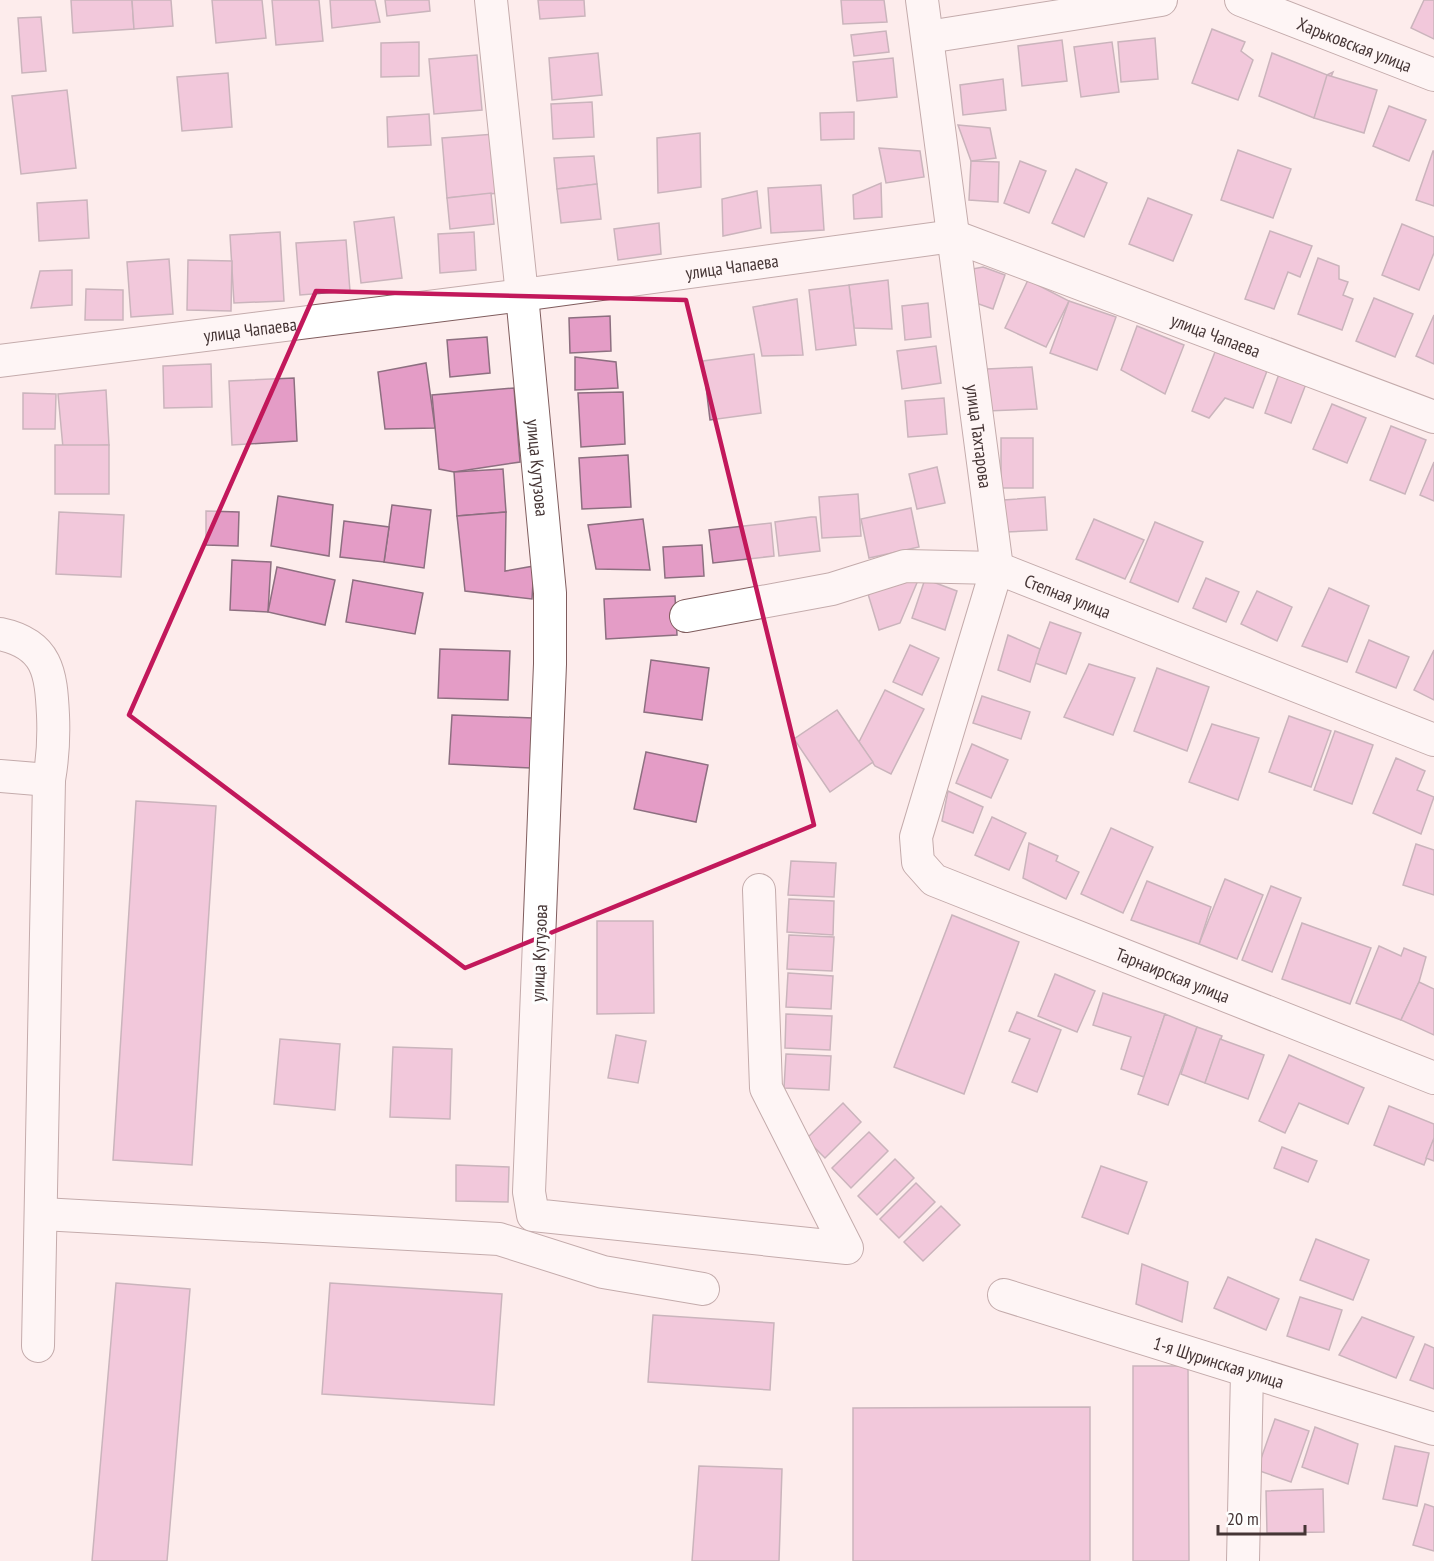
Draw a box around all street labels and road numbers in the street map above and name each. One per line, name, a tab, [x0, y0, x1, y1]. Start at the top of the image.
street label: Харьковская улица	[1294, 12, 1415, 77]
street label: улица Чапаева	[684, 249, 780, 284]
street label: улица Чапаева	[1168, 308, 1264, 362]
street label: улица Чапаева	[202, 312, 298, 347]
street label: улица Тахтарова	[961, 383, 998, 489]
street label: улица Кутузова	[522, 418, 554, 517]
street label: Степная улица	[1021, 569, 1114, 623]
street label: улица Кутузова	[526, 904, 552, 1002]
street label: Тарнаирская улица	[1113, 942, 1233, 1007]
street label: 1-я Шуринская улица	[1151, 1331, 1287, 1393]

